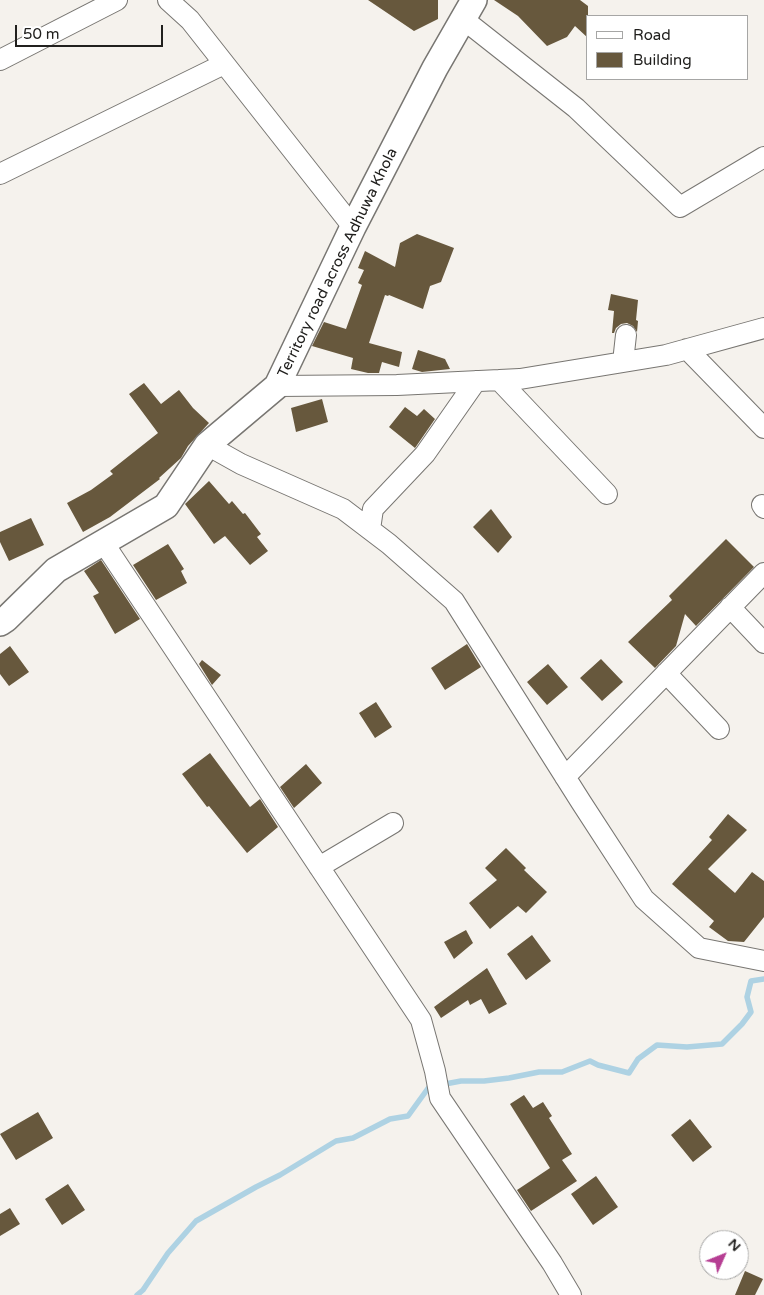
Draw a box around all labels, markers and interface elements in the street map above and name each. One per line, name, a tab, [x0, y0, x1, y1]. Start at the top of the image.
scale bar	[18, 15, 165, 47]
legend	[586, 15, 749, 80]
text: 50 m	[23, 25, 60, 43]
text: Road	[633, 26, 671, 44]
text: Building	[633, 51, 692, 69]
street label: Territory road across Adhuwa Khola	[274, 145, 402, 381]
north arrow	[699, 1230, 749, 1280]
text: N	[724, 1235, 744, 1255]

